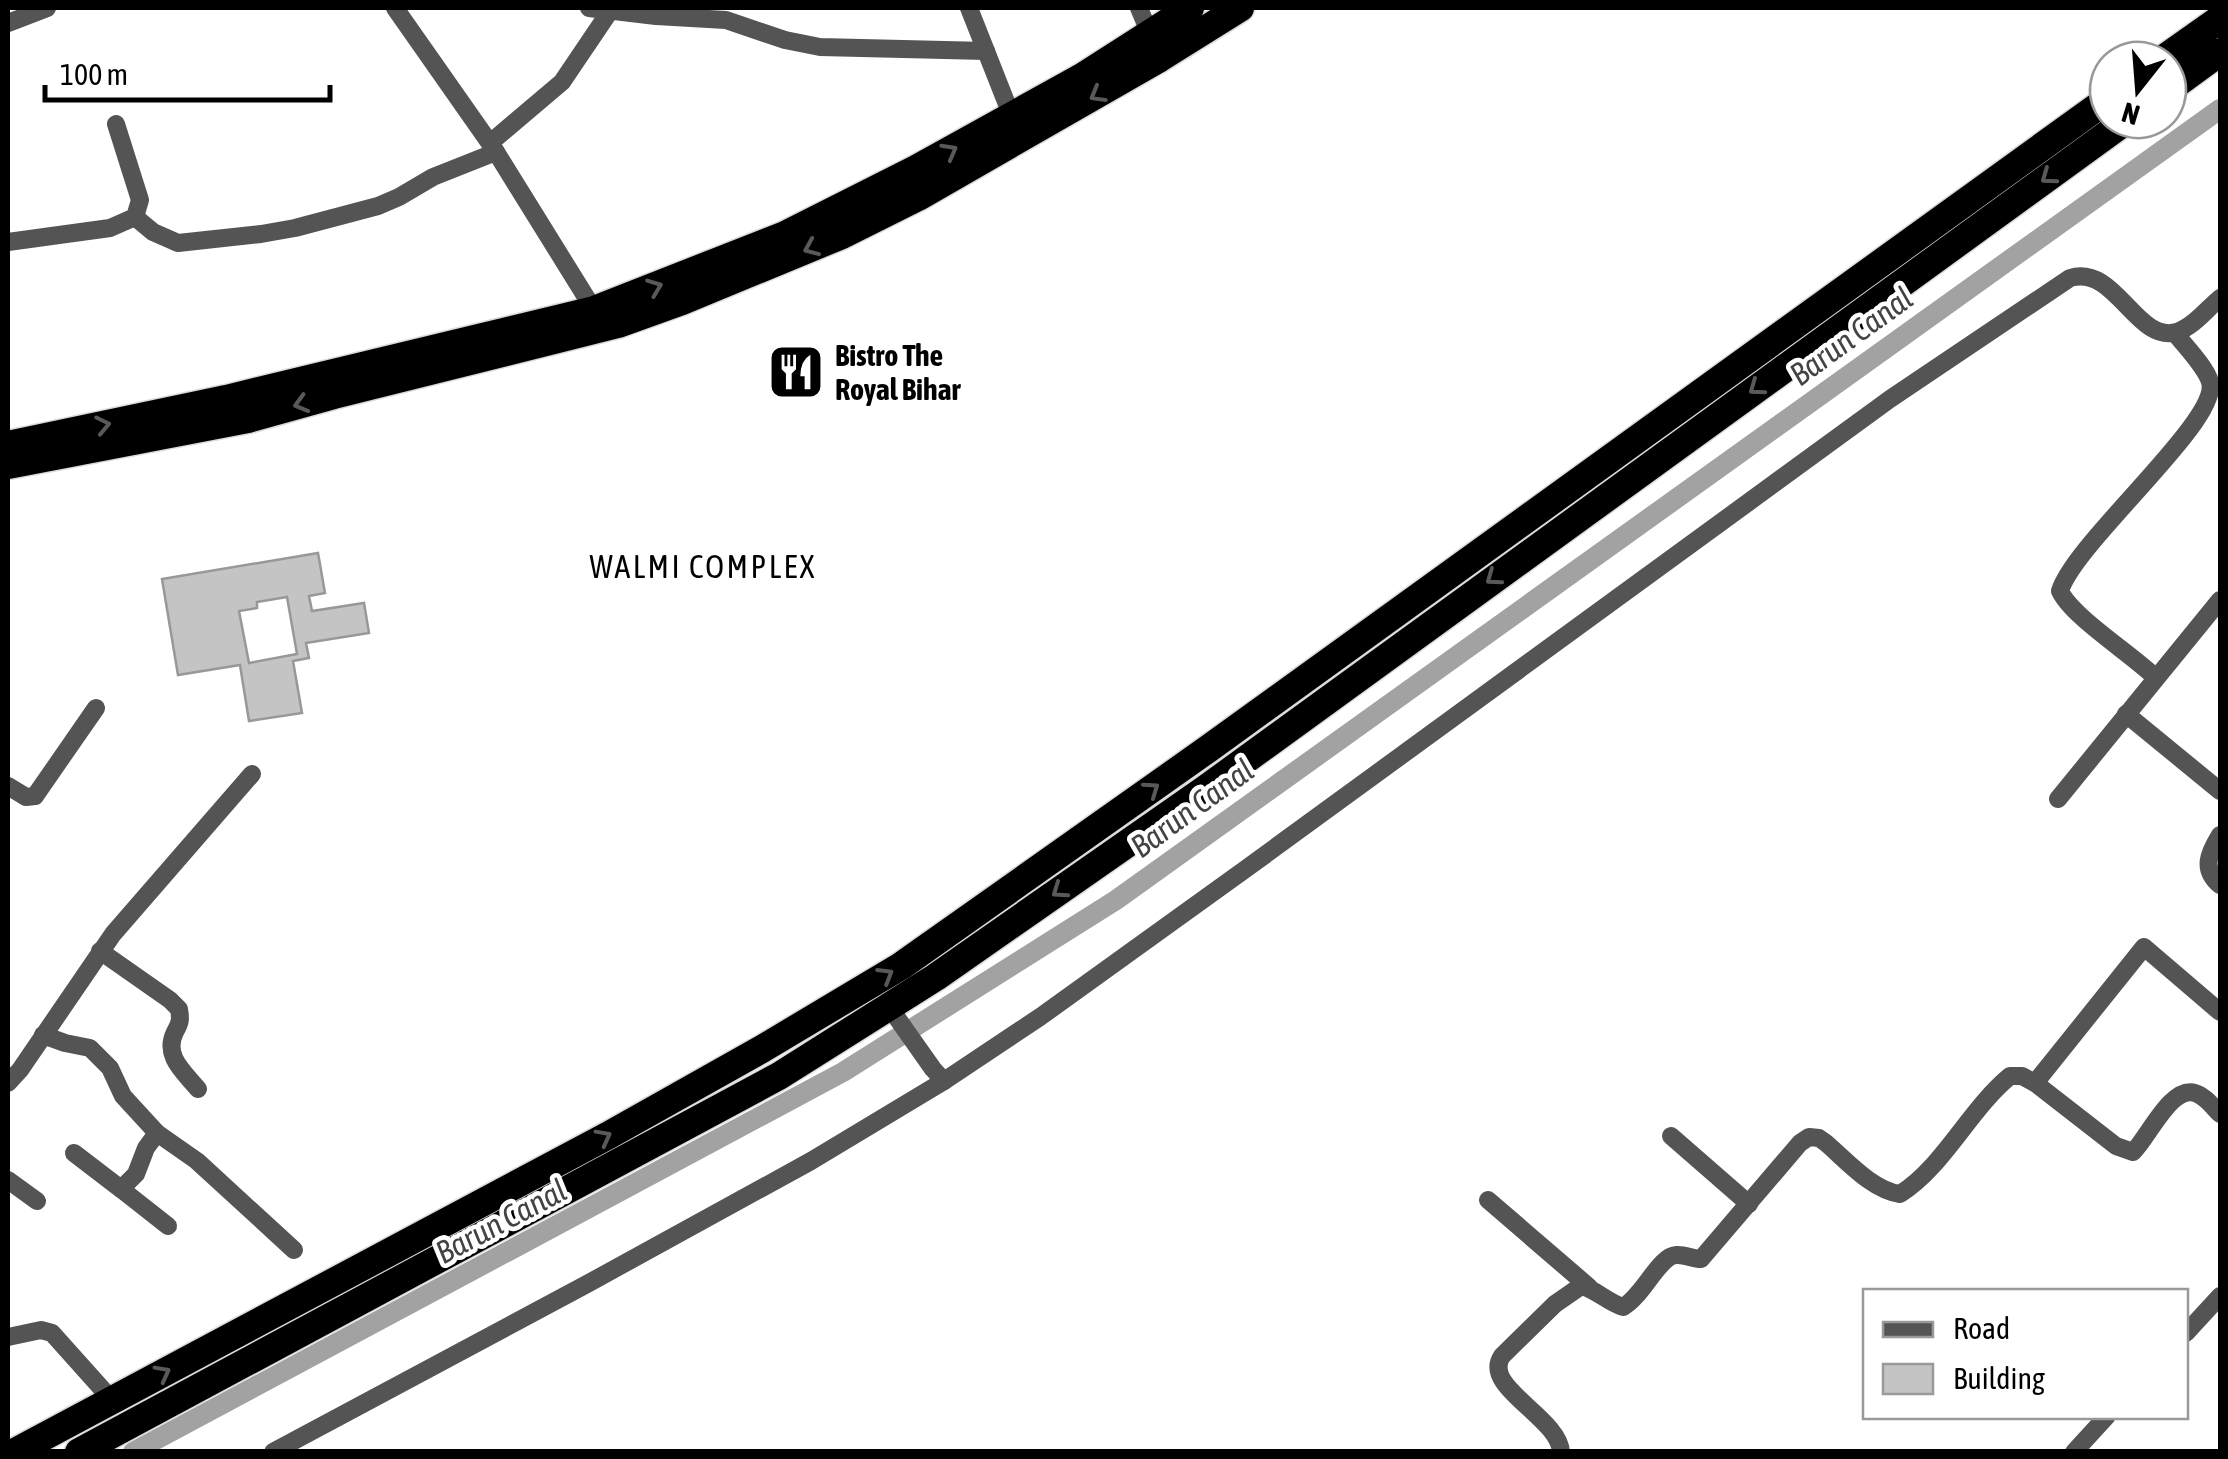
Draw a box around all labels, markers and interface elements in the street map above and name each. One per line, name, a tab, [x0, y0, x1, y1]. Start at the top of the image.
scale bar	[45, 40, 330, 102]
north arrow	[2088, 40, 2188, 140]
text: 100 m	[60, 57, 128, 91]
one-way arrow	[1090, 83, 1108, 102]
text: N	[2118, 96, 2143, 132]
one-way arrow	[939, 143, 957, 163]
one-way arrow	[2041, 166, 2059, 183]
one-way arrow	[803, 237, 821, 257]
one-way arrow	[646, 278, 663, 298]
water label: Barun Canal	[1782, 279, 1920, 393]
place label: Bistro The Royal Bihar	[835, 338, 961, 406]
restaurant icon: Bistro The Royal Bihar	[766, 342, 826, 402]
one-way arrow	[1749, 376, 1767, 394]
one-way arrow	[292, 393, 310, 414]
one-way arrow	[94, 415, 111, 436]
district label: WALMI COMPLEX	[589, 548, 817, 585]
one-way arrow	[1485, 566, 1504, 585]
water label: Barun Canal	[1123, 751, 1261, 865]
one-way arrow	[1141, 783, 1159, 801]
one-way arrow	[1051, 879, 1070, 897]
one-way arrow	[875, 968, 893, 987]
one-way arrow	[593, 1130, 612, 1149]
water label: Barun Canal	[429, 1171, 573, 1271]
legend	[1863, 1289, 2188, 1419]
text: Road	[1953, 1311, 2010, 1345]
text: Building	[1953, 1361, 2045, 1395]
one-way arrow	[152, 1365, 170, 1385]

